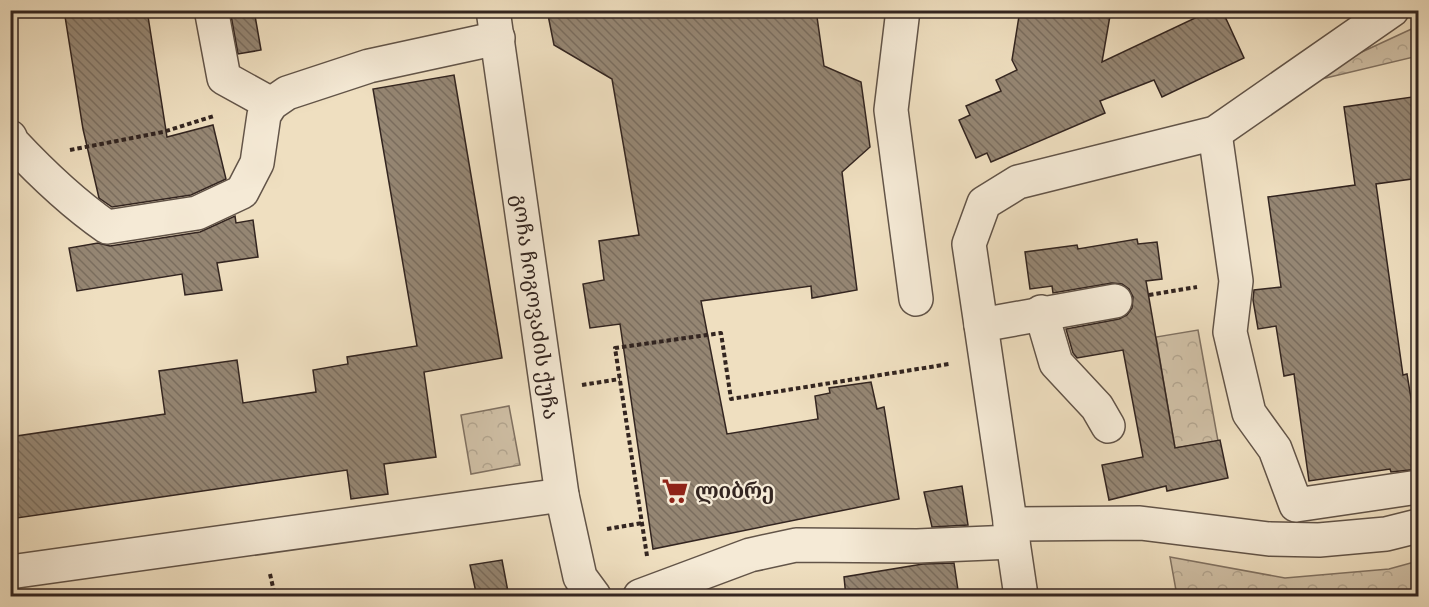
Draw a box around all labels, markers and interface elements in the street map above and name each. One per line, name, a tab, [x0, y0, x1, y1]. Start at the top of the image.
street label: გოჩა ჩოგოვაძის ქუჩა	[506, 193, 564, 421]
supermarket icon: ლიბრე	[660, 476, 690, 506]
place label: ლიბრე	[695, 478, 774, 504]

